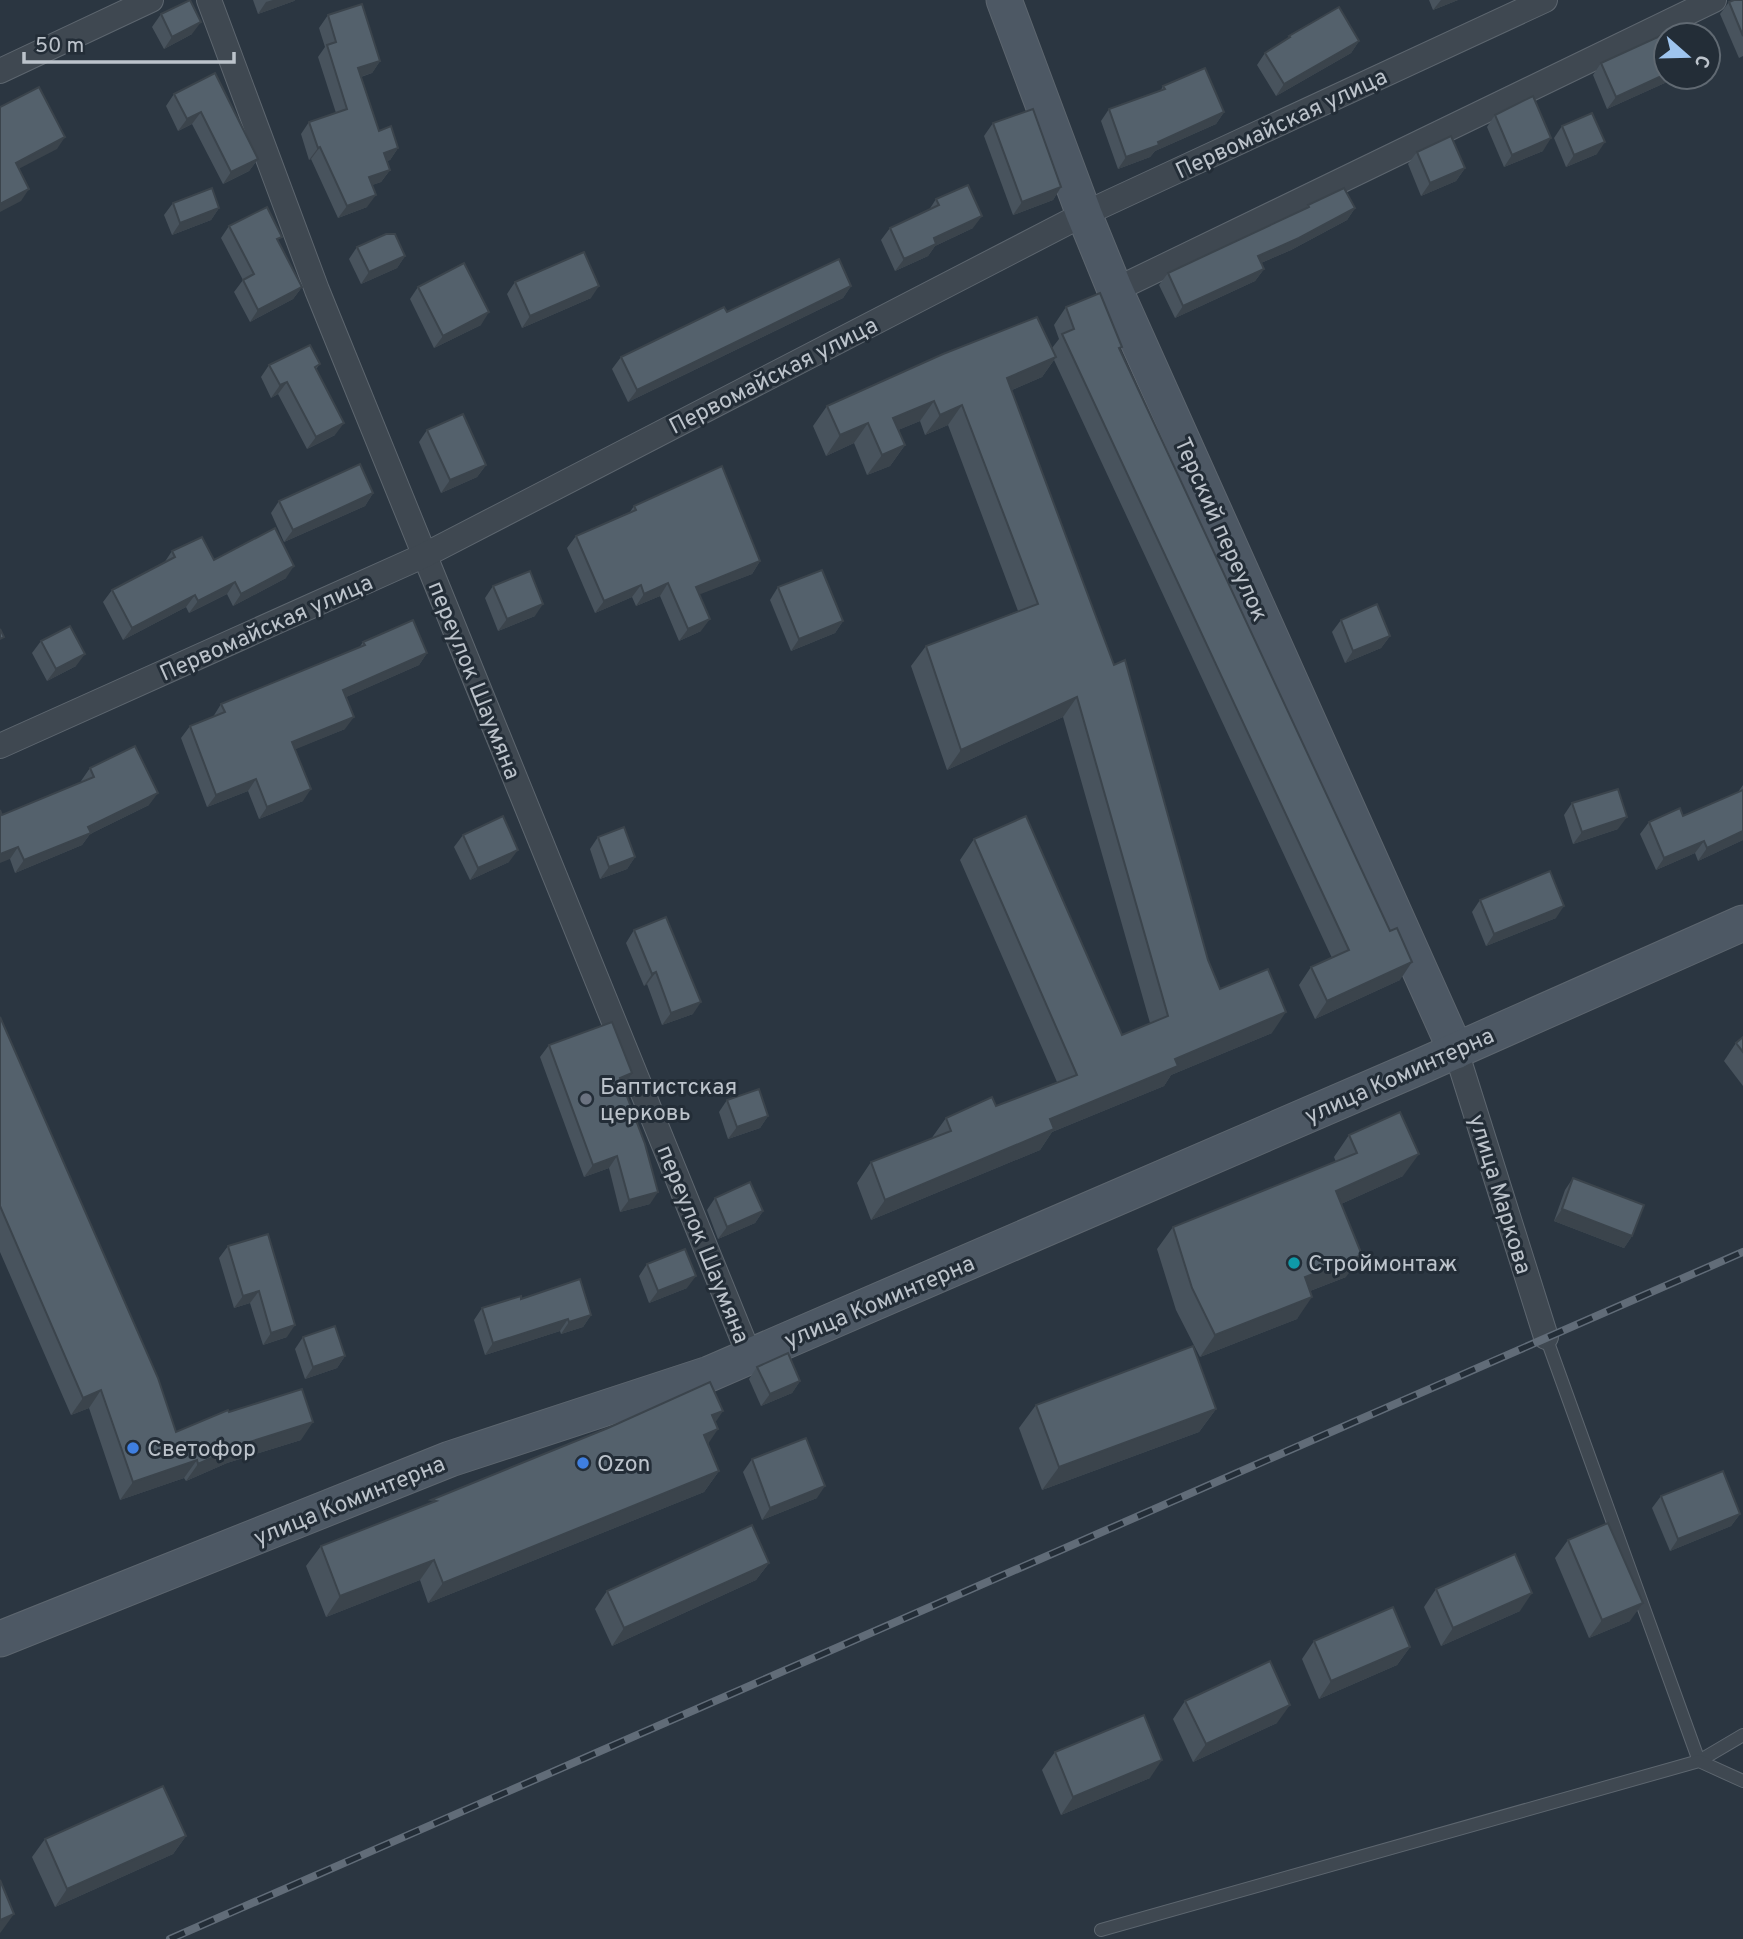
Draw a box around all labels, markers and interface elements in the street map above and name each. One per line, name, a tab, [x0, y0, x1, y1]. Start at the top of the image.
scale bar	[24, 21, 234, 65]
north arrow	[1652, 21, 1722, 91]
text: 50 m	[35, 33, 84, 60]
text: С	[1688, 51, 1714, 71]
street label: Первомайская улица	[1172, 63, 1393, 187]
street label: Первомайская улица	[665, 312, 883, 442]
street label: Терский переулок	[1166, 434, 1273, 626]
street label: Первомайская улица	[156, 569, 378, 689]
street label: переулок Шаумяна	[420, 578, 526, 784]
street label: улица Коминтерна	[1301, 1023, 1499, 1132]
place label: Баптистская церковь	[600, 1074, 737, 1129]
marker: Баптистская церковь	[578, 1091, 594, 1107]
street label: улица Маркова	[1461, 1111, 1537, 1278]
street label: переулок Шаумяна	[649, 1142, 755, 1348]
street label: улица Коминтерна	[780, 1250, 980, 1357]
place label: Строймонтаж	[1308, 1251, 1458, 1280]
marker: Строймонтаж	[1286, 1255, 1302, 1271]
place label: Светофор	[147, 1436, 256, 1465]
marker: Светофор	[125, 1440, 141, 1456]
street label: улица Коминтерна	[250, 1451, 450, 1554]
place label: Ozon	[597, 1451, 650, 1480]
marker: Ozon	[575, 1455, 591, 1471]

